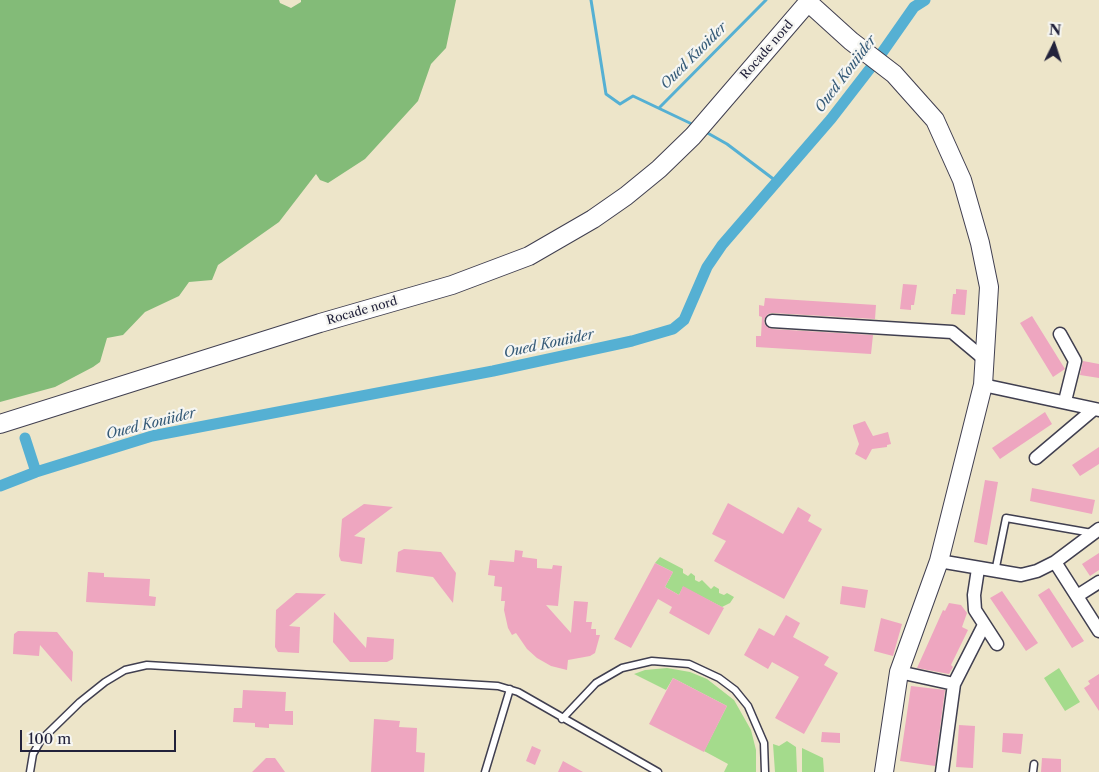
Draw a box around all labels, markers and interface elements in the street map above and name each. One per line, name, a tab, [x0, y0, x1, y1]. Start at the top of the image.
street label: Rocade nord	[738, 18, 796, 82]
water label: Oued Kuoider	[657, 19, 731, 93]
north arrow	[1029, 20, 1079, 70]
text: N	[1048, 21, 1062, 39]
water label: Oued Kouiider	[812, 32, 880, 116]
street label: Rocade nord	[325, 294, 399, 328]
water label: Oued Kouiider	[502, 326, 596, 362]
water label: Oued Kouiider	[104, 405, 198, 443]
scale bar	[22, 720, 179, 752]
text: 100 m	[28, 729, 71, 748]

